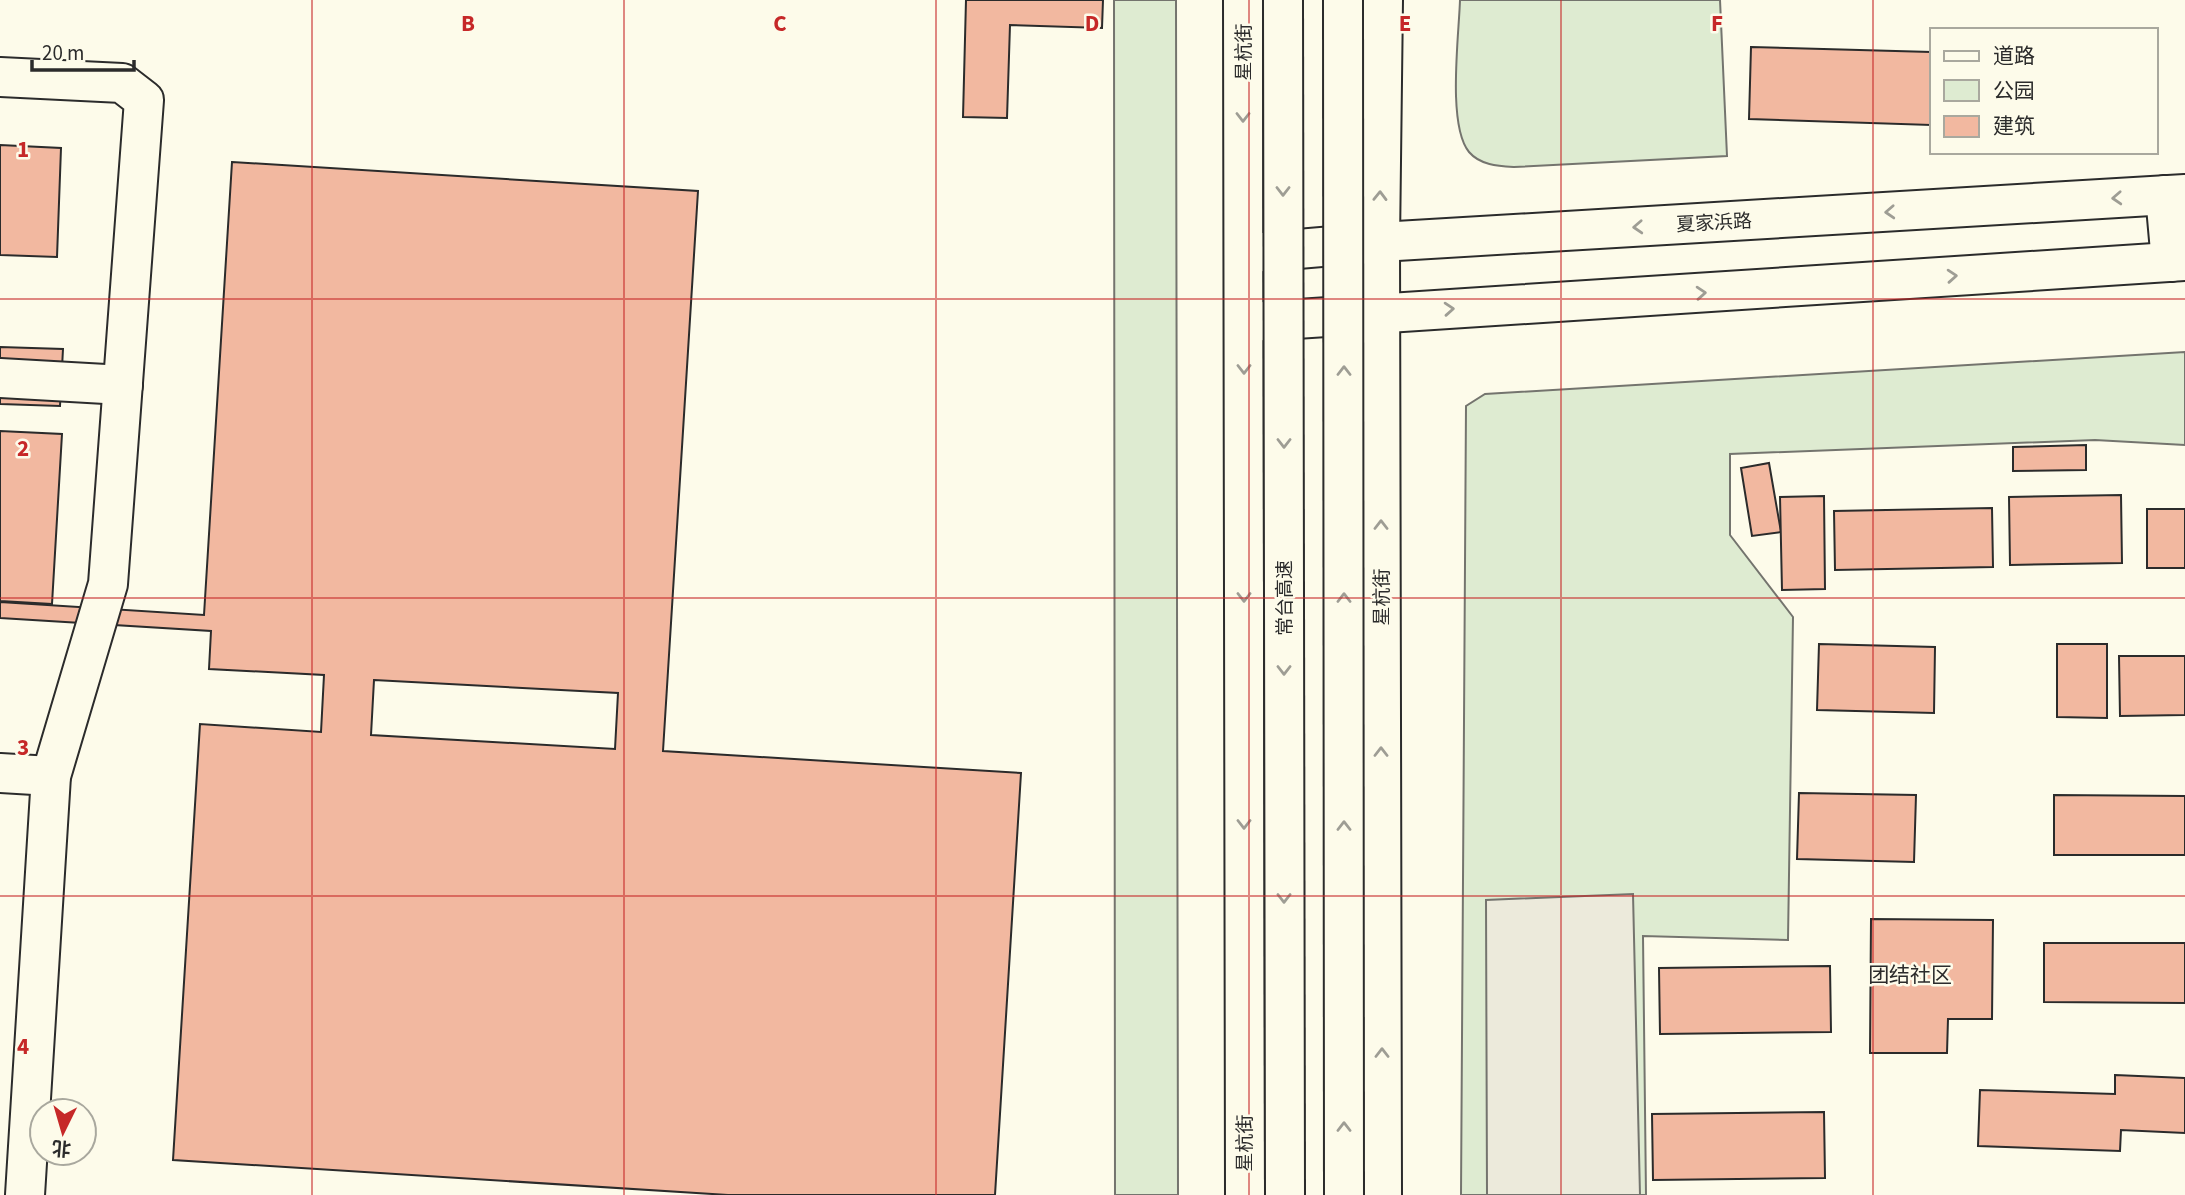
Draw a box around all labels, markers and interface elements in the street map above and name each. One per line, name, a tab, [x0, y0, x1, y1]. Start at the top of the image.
text: B	[461, 7, 475, 40]
text: C	[773, 7, 787, 40]
text: D	[1085, 7, 1099, 40]
text: E	[1399, 7, 1411, 40]
text: F	[1711, 7, 1723, 40]
street label: 星杭街	[1231, 23, 1258, 81]
scale bar	[32, 28, 133, 72]
legend	[1930, 28, 2157, 154]
text: 20 m	[42, 38, 84, 68]
text: 道路	[1993, 41, 2035, 71]
text: 公园	[1993, 76, 2035, 106]
text: 建筑	[1993, 111, 2035, 141]
one-way arrow	[1235, 112, 1251, 123]
text: 1	[17, 133, 29, 166]
one-way arrow	[1275, 186, 1291, 196]
one-way arrow	[2111, 190, 2122, 205]
one-way arrow	[1373, 191, 1388, 202]
one-way arrow	[1884, 204, 1895, 219]
street label: 夏家浜路	[1675, 208, 1753, 239]
one-way arrow	[1632, 219, 1643, 234]
one-way arrow	[1947, 269, 1958, 284]
one-way arrow	[1696, 285, 1707, 300]
one-way arrow	[1444, 302, 1455, 317]
one-way arrow	[1236, 364, 1252, 375]
one-way arrow	[1336, 365, 1352, 376]
text: 2	[17, 432, 29, 465]
one-way arrow	[1276, 438, 1292, 448]
one-way arrow	[1373, 519, 1389, 530]
street label: 常台高速	[1272, 560, 1299, 636]
street label: 星杭街	[1369, 568, 1396, 626]
one-way arrow	[1236, 592, 1252, 602]
one-way arrow	[1336, 593, 1352, 603]
one-way arrow	[1276, 665, 1292, 676]
text: 3	[17, 731, 29, 764]
one-way arrow	[1373, 747, 1389, 757]
one-way arrow	[1236, 819, 1252, 830]
one-way arrow	[1336, 820, 1352, 831]
one-way arrow	[1276, 893, 1292, 903]
district label: 团结社区	[1868, 960, 1952, 990]
text: 4	[17, 1030, 29, 1063]
one-way arrow	[1374, 1048, 1390, 1058]
north arrow	[28, 1097, 98, 1167]
street label: 星杭街	[1232, 1114, 1259, 1172]
one-way arrow	[1336, 1121, 1352, 1132]
text: 北	[51, 1133, 72, 1162]

